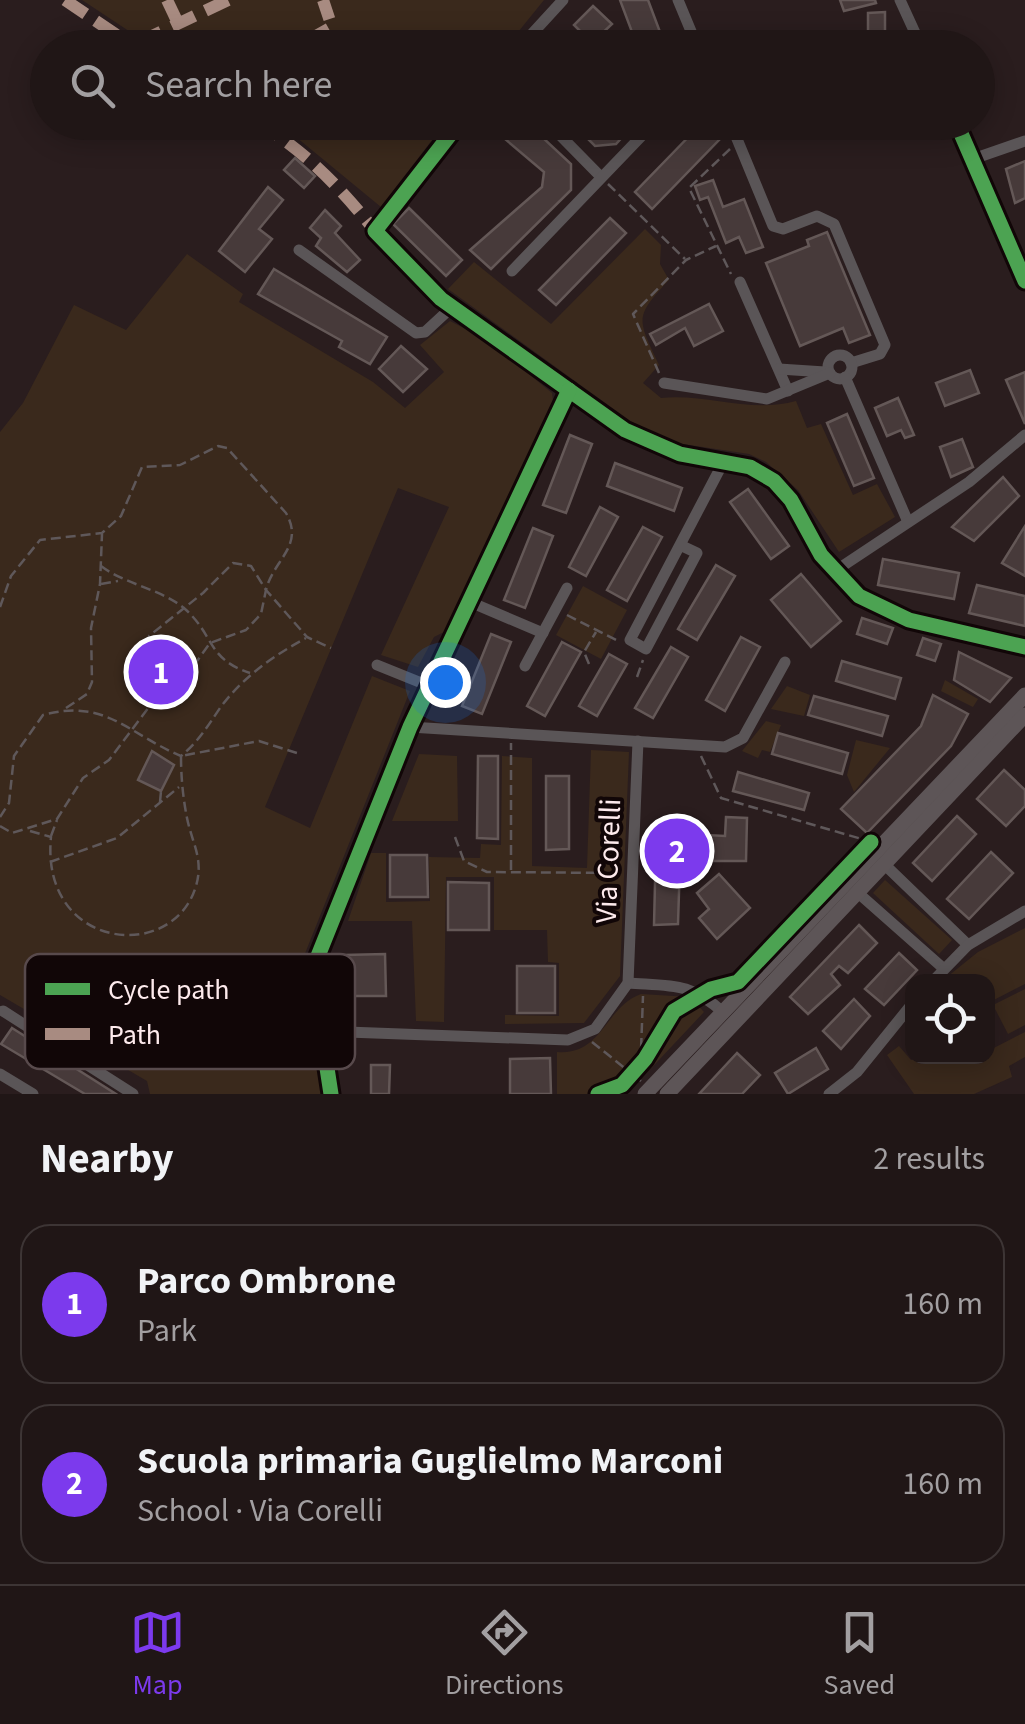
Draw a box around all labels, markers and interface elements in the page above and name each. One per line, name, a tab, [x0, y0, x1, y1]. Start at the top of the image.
search box	[30, 30, 995, 140]
icon: search	[65, 58, 120, 113]
text: Search here	[145, 58, 332, 112]
pin: 1	[128, 634, 194, 710]
your location	[420, 657, 471, 708]
street label: Via Corelli	[585, 798, 632, 924]
pin: 2	[644, 814, 710, 888]
legend	[25, 954, 355, 1069]
text: Cycle path	[108, 970, 230, 1010]
map controls	[905, 974, 995, 1064]
button: locate	[905, 974, 995, 1064]
text: Path	[108, 1015, 161, 1055]
text: Nearby	[40, 1129, 174, 1189]
text: 2 results	[873, 1136, 985, 1182]
text: Parco Ombrone	[137, 1254, 396, 1308]
text: 1	[66, 1281, 83, 1327]
text: 160 m	[902, 1281, 983, 1327]
text: Park	[137, 1308, 197, 1354]
text: Scuola primaria Guglielmo Marconi	[137, 1434, 723, 1488]
text: 2	[66, 1461, 83, 1507]
text: 160 m	[902, 1461, 983, 1507]
text: School · Via Corelli	[137, 1488, 383, 1534]
tab: Map	[130, 1605, 185, 1705]
tab: Directions	[445, 1605, 564, 1705]
tab: Saved	[824, 1605, 895, 1705]

